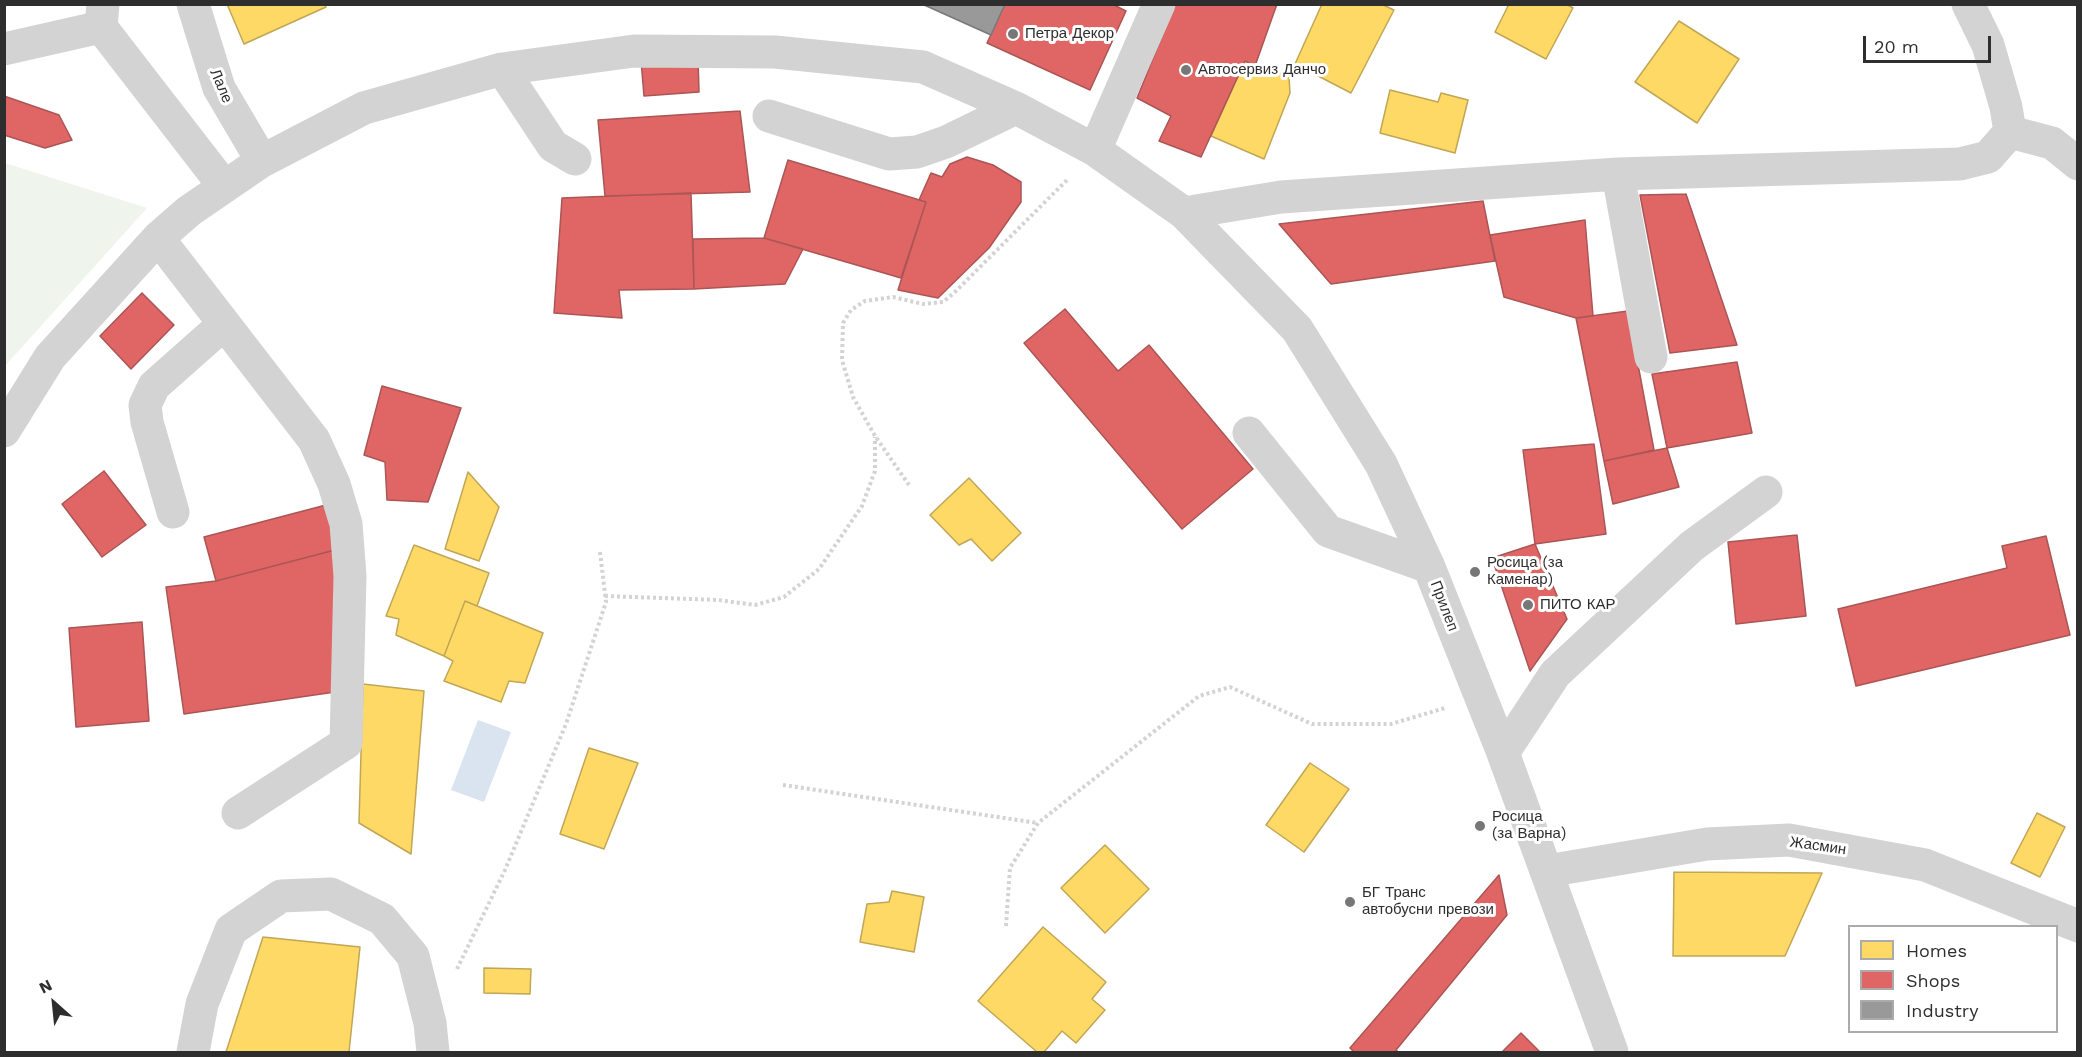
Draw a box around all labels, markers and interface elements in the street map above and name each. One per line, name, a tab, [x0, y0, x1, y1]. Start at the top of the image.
scale bar	[1866, 24, 1994, 62]
place label: Петра Декор	[1025, 25, 1114, 43]
marker: Петра Декор	[1006, 27, 1020, 41]
text: 20 m	[1874, 36, 1919, 57]
place label: Автосервиз Данчо	[1198, 61, 1326, 79]
marker: Автосервиз Данчо	[1179, 63, 1193, 77]
street label: Лале	[206, 66, 236, 106]
place label: Росица (за Каменар)	[1487, 554, 1563, 589]
marker: Росица (за Каменар)	[1468, 565, 1482, 579]
street label: Прилеп	[1426, 578, 1462, 634]
place label: ПИТО КАР	[1540, 596, 1616, 614]
marker: ПИТО КАР	[1521, 598, 1535, 612]
place label: Росица (за Варна)	[1492, 808, 1566, 843]
marker: Росица (за Варна)	[1473, 819, 1487, 833]
street label: Жасмин	[1789, 833, 1847, 859]
place label: БГ Транс автобусни превози	[1362, 884, 1494, 919]
marker: БГ Транс автобусни превози	[1343, 895, 1357, 909]
legend	[1848, 925, 2058, 1033]
text: Homes	[1906, 940, 1967, 961]
text: Shops	[1906, 970, 1960, 991]
north arrow	[24, 973, 84, 1033]
text: N	[36, 975, 55, 998]
text: Industry	[1906, 1000, 1978, 1021]

